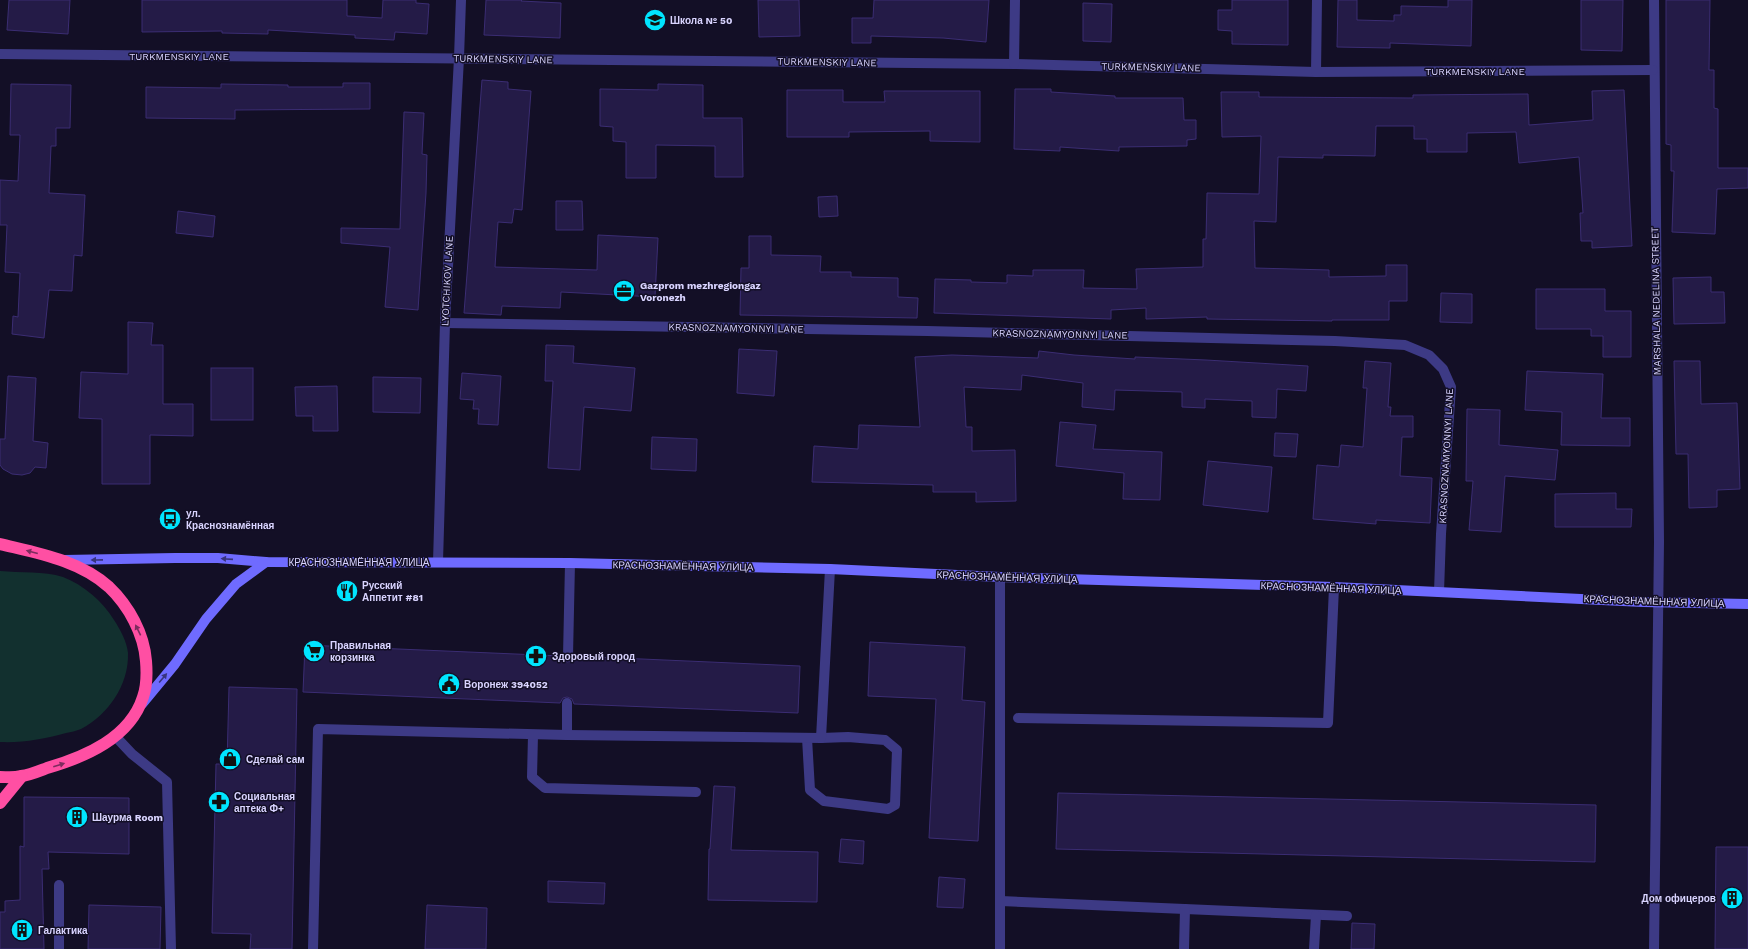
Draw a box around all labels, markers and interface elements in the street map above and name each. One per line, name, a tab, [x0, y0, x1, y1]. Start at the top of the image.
school or university icon: Школа № 50	[642, 7, 668, 33]
place label: Школа № 50	[670, 15, 732, 26]
street label: TURKMENSKIY LANE	[129, 51, 229, 62]
street label: TURKMENSKIY LANE	[453, 53, 553, 65]
street label: TURKMENSKIY LANE	[777, 56, 877, 68]
street label: TURKMENSKIY LANE	[1101, 61, 1201, 73]
street label: TURKMENSKIY LANE	[1425, 66, 1525, 77]
street label: MARSHALA NEDELINA STREET	[1649, 227, 1663, 375]
street label: LYOTCHIKOV LANE	[439, 236, 455, 326]
office icon: Gazprom mezhregiongaz Voronezh	[611, 278, 637, 304]
place label: Gazprom mezhregiongaz Voronezh	[640, 280, 761, 303]
street label: KRASNOZNAMYONNYI LANE	[668, 321, 804, 335]
street label: KRASNOZNAMYONNYI LANE	[992, 327, 1128, 341]
street label: KRASNOZNAMYONNYI LANE	[1437, 388, 1455, 524]
bus stop icon: ул. Краснознамённая	[157, 506, 183, 532]
place label: ул. Краснознамённая	[186, 508, 275, 531]
one-way arrow	[26, 549, 38, 555]
one-way arrow	[221, 555, 233, 562]
one-way arrow	[90, 557, 103, 563]
street label: КРАСНОЗНАМЁННАЯ УЛИЦА	[288, 557, 430, 568]
street label: КРАСНОЗНАМЁННАЯ УЛИЦА	[612, 559, 754, 573]
street label: КРАСНОЗНАМЁННАЯ УЛИЦА	[936, 569, 1078, 585]
restaurant icon: Русский Аппетит #81	[334, 578, 360, 604]
place label: Русский Аппетит #81	[362, 580, 423, 603]
street label: КРАСНОЗНАМЁННАЯ УЛИЦА	[1260, 580, 1402, 596]
street label: КРАСНОЗНАМЁННАЯ УЛИЦА	[1583, 593, 1725, 609]
one-way arrow	[135, 624, 142, 636]
supermarket icon: Правильная корзинка	[301, 638, 327, 664]
place label: Правильная корзинка	[330, 640, 391, 663]
pharmacy icon: Здоровый город	[523, 643, 549, 669]
place label: Здоровый город	[552, 651, 636, 662]
public building icon: Воронеж 394052	[436, 671, 462, 697]
one-way arrow	[159, 673, 168, 684]
place label: Воронеж 394052	[464, 679, 548, 690]
shop icon: Сделай сам	[217, 746, 243, 772]
place label: Сделай сам	[246, 754, 305, 765]
one-way arrow	[53, 762, 65, 768]
pharmacy icon: Социальная аптека Ф+	[206, 789, 232, 815]
place label: Социальная аптека Ф+	[234, 791, 295, 814]
building icon: Шаурма Room	[64, 804, 90, 830]
place label: Шаурма Room	[92, 812, 163, 823]
building icon: Дом офицеров	[1719, 885, 1745, 911]
place label: Дом офицеров	[1641, 893, 1716, 904]
building icon: Галактика	[9, 917, 35, 943]
place label: Галактика	[38, 925, 88, 936]

